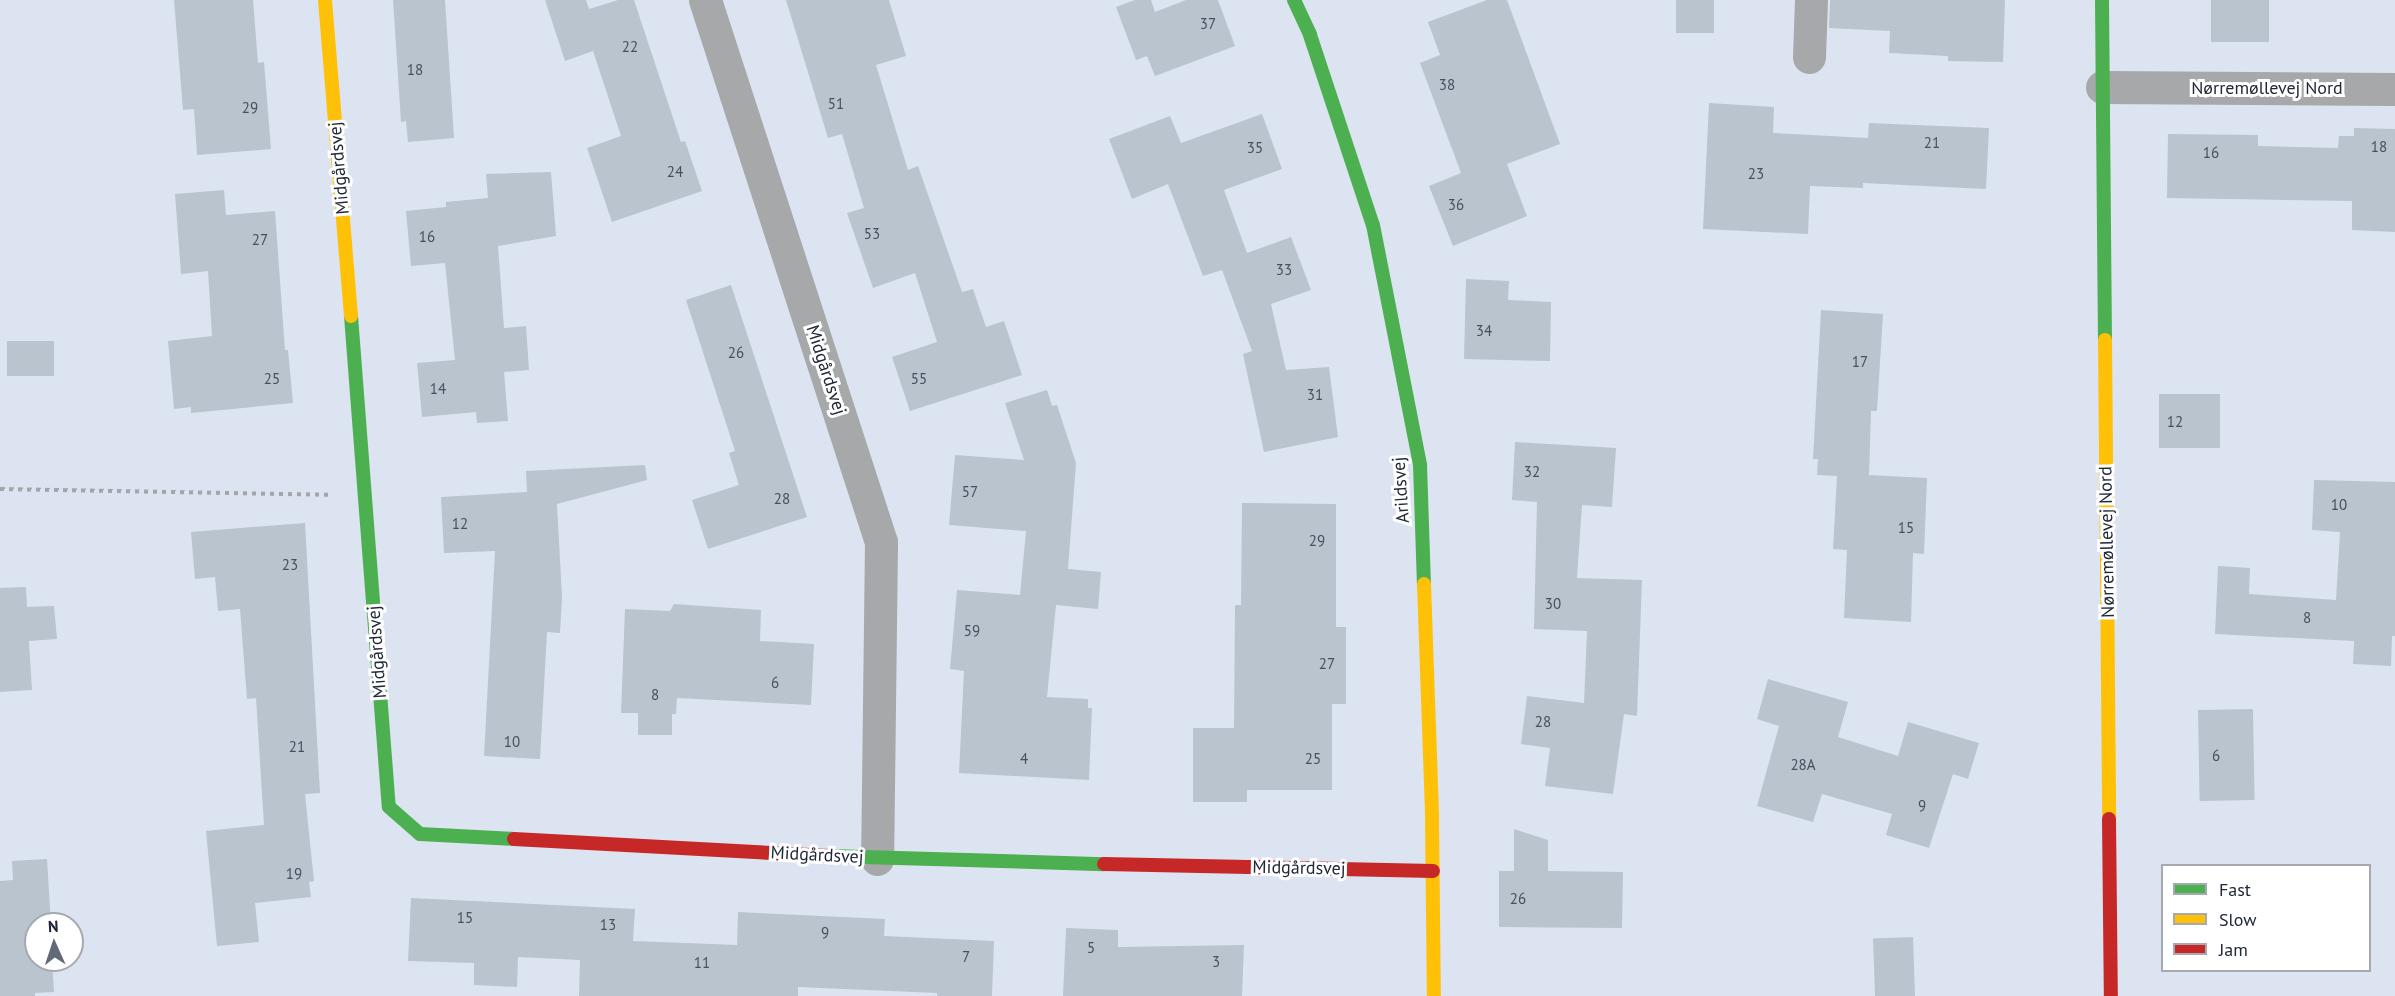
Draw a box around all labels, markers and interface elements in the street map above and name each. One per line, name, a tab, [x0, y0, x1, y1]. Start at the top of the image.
house number: 37	[1200, 15, 1216, 33]
house number: 22	[622, 38, 638, 56]
house number: 18	[407, 61, 423, 79]
house number: 38	[1439, 76, 1455, 94]
street label: Nørremøllevej Nord	[2191, 77, 2343, 99]
house number: 51	[828, 95, 844, 113]
house number: 29	[242, 99, 258, 117]
street label: Midgårdsvej	[324, 121, 354, 215]
house number: 21	[1924, 134, 1940, 152]
house number: 18	[2371, 138, 2387, 156]
house number: 35	[1247, 139, 1263, 157]
house number: 16	[2203, 144, 2219, 162]
house number: 24	[667, 163, 683, 181]
house number: 23	[1748, 165, 1764, 183]
house number: 36	[1448, 196, 1464, 214]
house number: 53	[864, 225, 880, 243]
house number: 16	[419, 228, 435, 246]
house number: 27	[252, 231, 268, 249]
house number: 33	[1276, 261, 1292, 279]
street label: Midgårdsvej	[801, 322, 851, 418]
house number: 34	[1476, 322, 1492, 340]
house number: 26	[728, 344, 744, 362]
house number: 17	[1852, 353, 1868, 371]
house number: 25	[264, 370, 280, 388]
house number: 55	[911, 370, 927, 388]
house number: 14	[430, 380, 446, 398]
house number: 31	[1307, 386, 1323, 404]
house number: 12	[2167, 413, 2183, 431]
street label: Arildsvej	[1388, 456, 1414, 524]
house number: 32	[1524, 463, 1540, 481]
street label: Nørremøllevej Nord	[2095, 466, 2119, 618]
house number: 57	[962, 483, 978, 501]
house number: 28	[774, 490, 790, 508]
house number: 10	[2331, 496, 2347, 514]
house number: 12	[452, 515, 468, 533]
house number: 15	[1898, 519, 1914, 537]
house number: 29	[1309, 532, 1325, 550]
house number: 23	[282, 556, 298, 574]
house number: 30	[1545, 595, 1561, 613]
street label: Midgårdsvej	[363, 605, 391, 699]
house number: 8	[2303, 609, 2311, 627]
house number: 59	[964, 622, 980, 640]
house number: 27	[1319, 655, 1335, 673]
house number: 6	[771, 674, 779, 692]
house number: 8	[651, 686, 659, 704]
house number: 28	[1535, 713, 1551, 731]
house number: 10	[504, 733, 520, 751]
house number: 21	[289, 738, 305, 756]
house number: 6	[2212, 747, 2220, 765]
house number: 4	[1020, 750, 1028, 768]
house number: 25	[1305, 750, 1321, 768]
house number: 28A	[1790, 756, 1816, 774]
house number: 9	[1918, 797, 1926, 815]
street label: Midgårdsvej	[770, 842, 864, 868]
street label: Midgårdsvej	[1252, 856, 1346, 880]
legend	[2161, 864, 2371, 972]
house number: 19	[286, 865, 302, 883]
text: Fast	[2219, 878, 2251, 901]
house number: 26	[1510, 890, 1526, 908]
text: Slow	[2219, 908, 2257, 931]
house number: 15	[457, 909, 473, 927]
north arrow	[24, 912, 84, 972]
text: N	[47, 916, 59, 936]
house number: 13	[600, 916, 616, 934]
house number: 9	[821, 924, 829, 942]
text: Jam	[2219, 938, 2248, 961]
house number: 5	[1087, 939, 1095, 957]
house number: 7	[962, 948, 970, 966]
house number: 3	[1212, 953, 1220, 971]
house number: 11	[694, 954, 710, 972]

